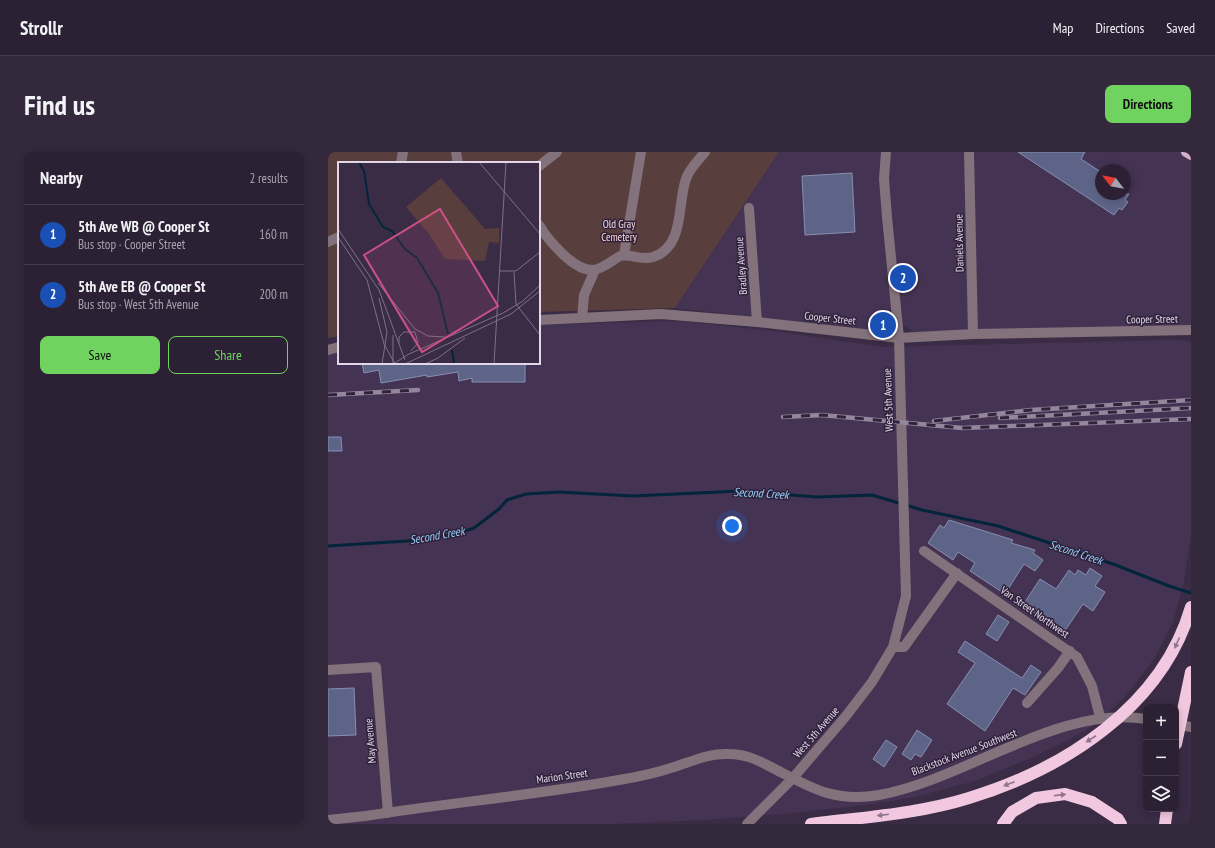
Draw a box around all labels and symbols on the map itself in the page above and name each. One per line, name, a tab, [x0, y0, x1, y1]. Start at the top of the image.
inset map	[338, 162, 540, 364]
north arrow	[1095, 164, 1131, 200]
street label: Daniels Avenue	[951, 213, 967, 272]
park label: Old Gray Cemetery	[601, 217, 638, 244]
street label: Bradley Avenue	[732, 236, 750, 295]
pin: 2	[890, 263, 916, 293]
street label: Cooper Street	[804, 308, 856, 328]
pin: 1	[870, 310, 896, 340]
street label: Cooper Street	[1126, 312, 1178, 326]
street label: West 5th Avenue	[880, 368, 896, 432]
water label: Second Creek	[733, 484, 790, 502]
your location	[722, 516, 742, 536]
water label: Second Creek	[408, 523, 467, 547]
water label: Second Creek	[1047, 536, 1106, 568]
street label: Van Street Northwest	[997, 583, 1072, 641]
one-way arrow	[1174, 637, 1180, 649]
street label: West 5th Avenue	[790, 703, 842, 760]
street label: May Avenue	[361, 717, 379, 764]
street label: Blackstock Avenue Southwest	[909, 725, 1019, 779]
one-way arrow	[1086, 735, 1096, 743]
street label: Marion Street	[536, 765, 588, 787]
one-way arrow	[1003, 782, 1015, 788]
one-way arrow	[1054, 792, 1066, 798]
one-way arrow	[877, 812, 889, 818]

